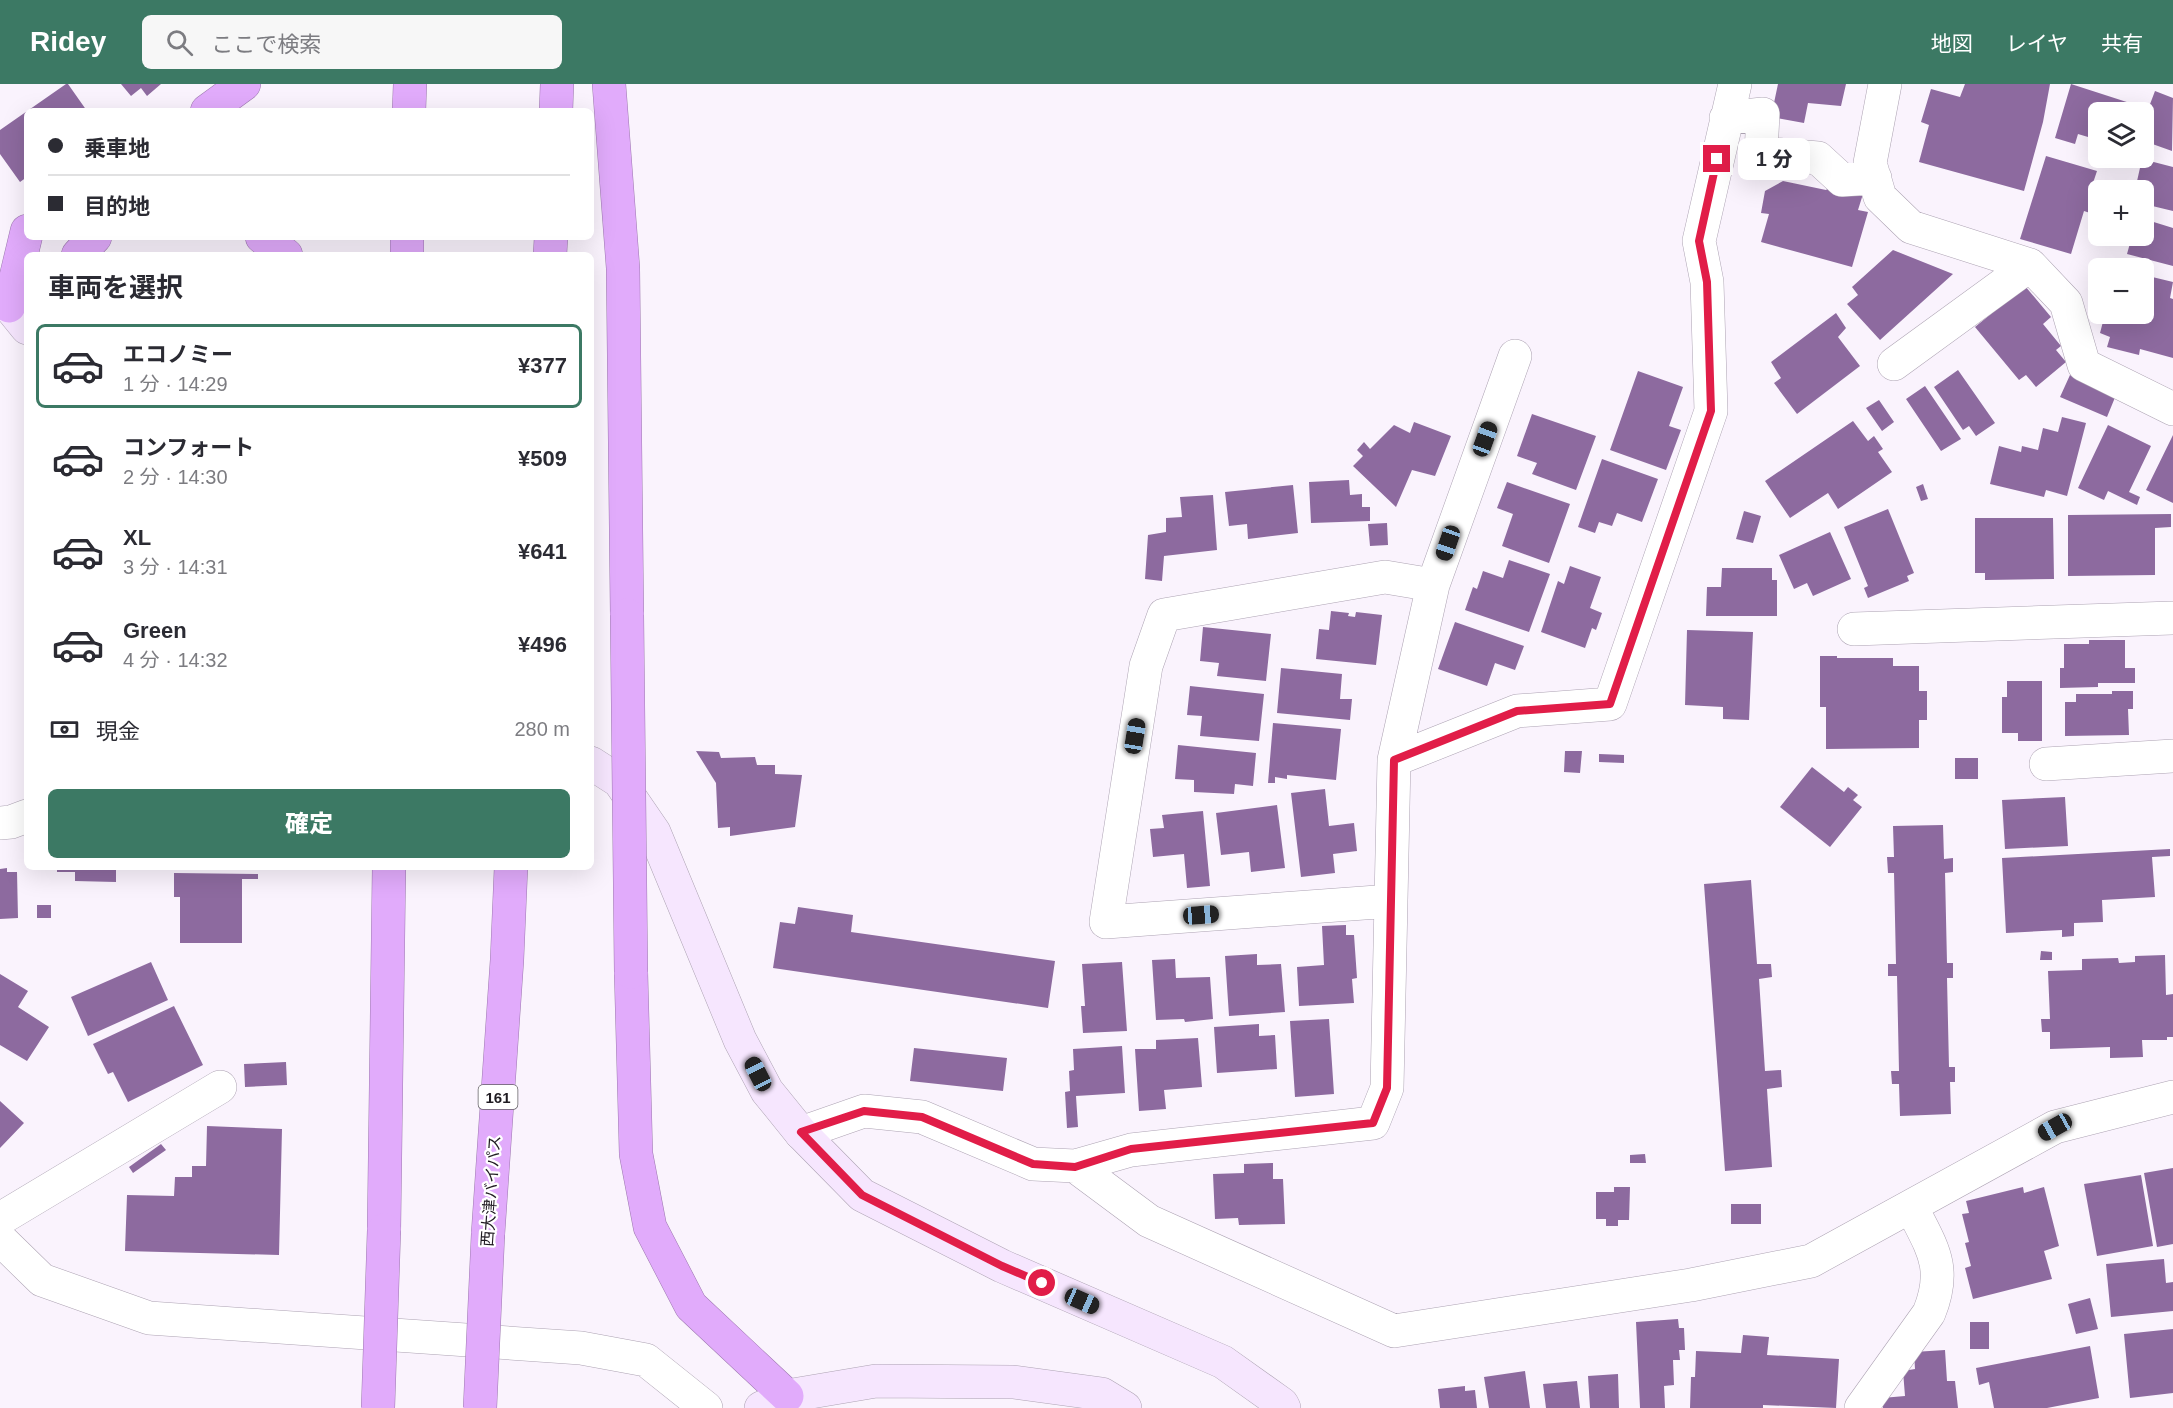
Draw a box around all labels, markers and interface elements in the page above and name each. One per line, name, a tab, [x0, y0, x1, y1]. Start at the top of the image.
search box	[142, 15, 562, 69]
text: Ridey	[30, 26, 106, 57]
icon: search	[163, 26, 196, 59]
text: ここで検索	[211, 32, 321, 57]
text: 地図	[1931, 32, 1973, 55]
text: レイヤ	[2006, 32, 2068, 55]
text: 共有	[2101, 32, 2143, 55]
map controls	[2088, 102, 2154, 324]
button: layers	[2088, 102, 2154, 168]
text: 乗車地	[84, 136, 150, 161]
callout: 1 分	[1738, 138, 1810, 180]
route end	[1703, 145, 1730, 172]
text: 1 分	[1756, 148, 1792, 170]
button: +	[2088, 180, 2154, 246]
text: 目的地	[84, 194, 150, 219]
button: −	[2088, 258, 2154, 324]
text: 車両を選択	[48, 273, 183, 303]
icon: car	[51, 339, 105, 393]
text: エコノミー	[123, 342, 233, 367]
text: ¥377	[518, 353, 567, 378]
text: 1 分 · 14:29	[123, 373, 228, 395]
car	[1470, 419, 1500, 459]
icon: car	[51, 432, 105, 486]
text: コンフォート	[123, 435, 254, 460]
text: ¥509	[518, 446, 567, 471]
text: 2 分 · 14:30	[123, 466, 228, 488]
car	[1434, 523, 1462, 563]
icon: car	[51, 525, 105, 579]
text: XL	[123, 525, 151, 550]
text: ¥641	[518, 539, 567, 564]
text: 3 分 · 14:31	[123, 556, 228, 578]
icon: car	[51, 618, 105, 672]
text: Green	[123, 618, 187, 643]
text: ¥496	[518, 632, 567, 657]
text: 4 分 · 14:32	[123, 649, 228, 671]
icon: cash	[48, 713, 81, 746]
car	[1123, 717, 1147, 755]
text: 280 m	[514, 718, 570, 740]
text: 現金	[96, 719, 140, 744]
button: 確定	[48, 789, 570, 858]
car	[1182, 905, 1220, 925]
car	[742, 1054, 774, 1094]
road number: 161	[478, 1085, 518, 1109]
car	[2035, 1110, 2075, 1144]
street label: 西大津バイパス	[479, 1135, 503, 1247]
route start	[1028, 1269, 1055, 1296]
car	[1062, 1285, 1102, 1317]

